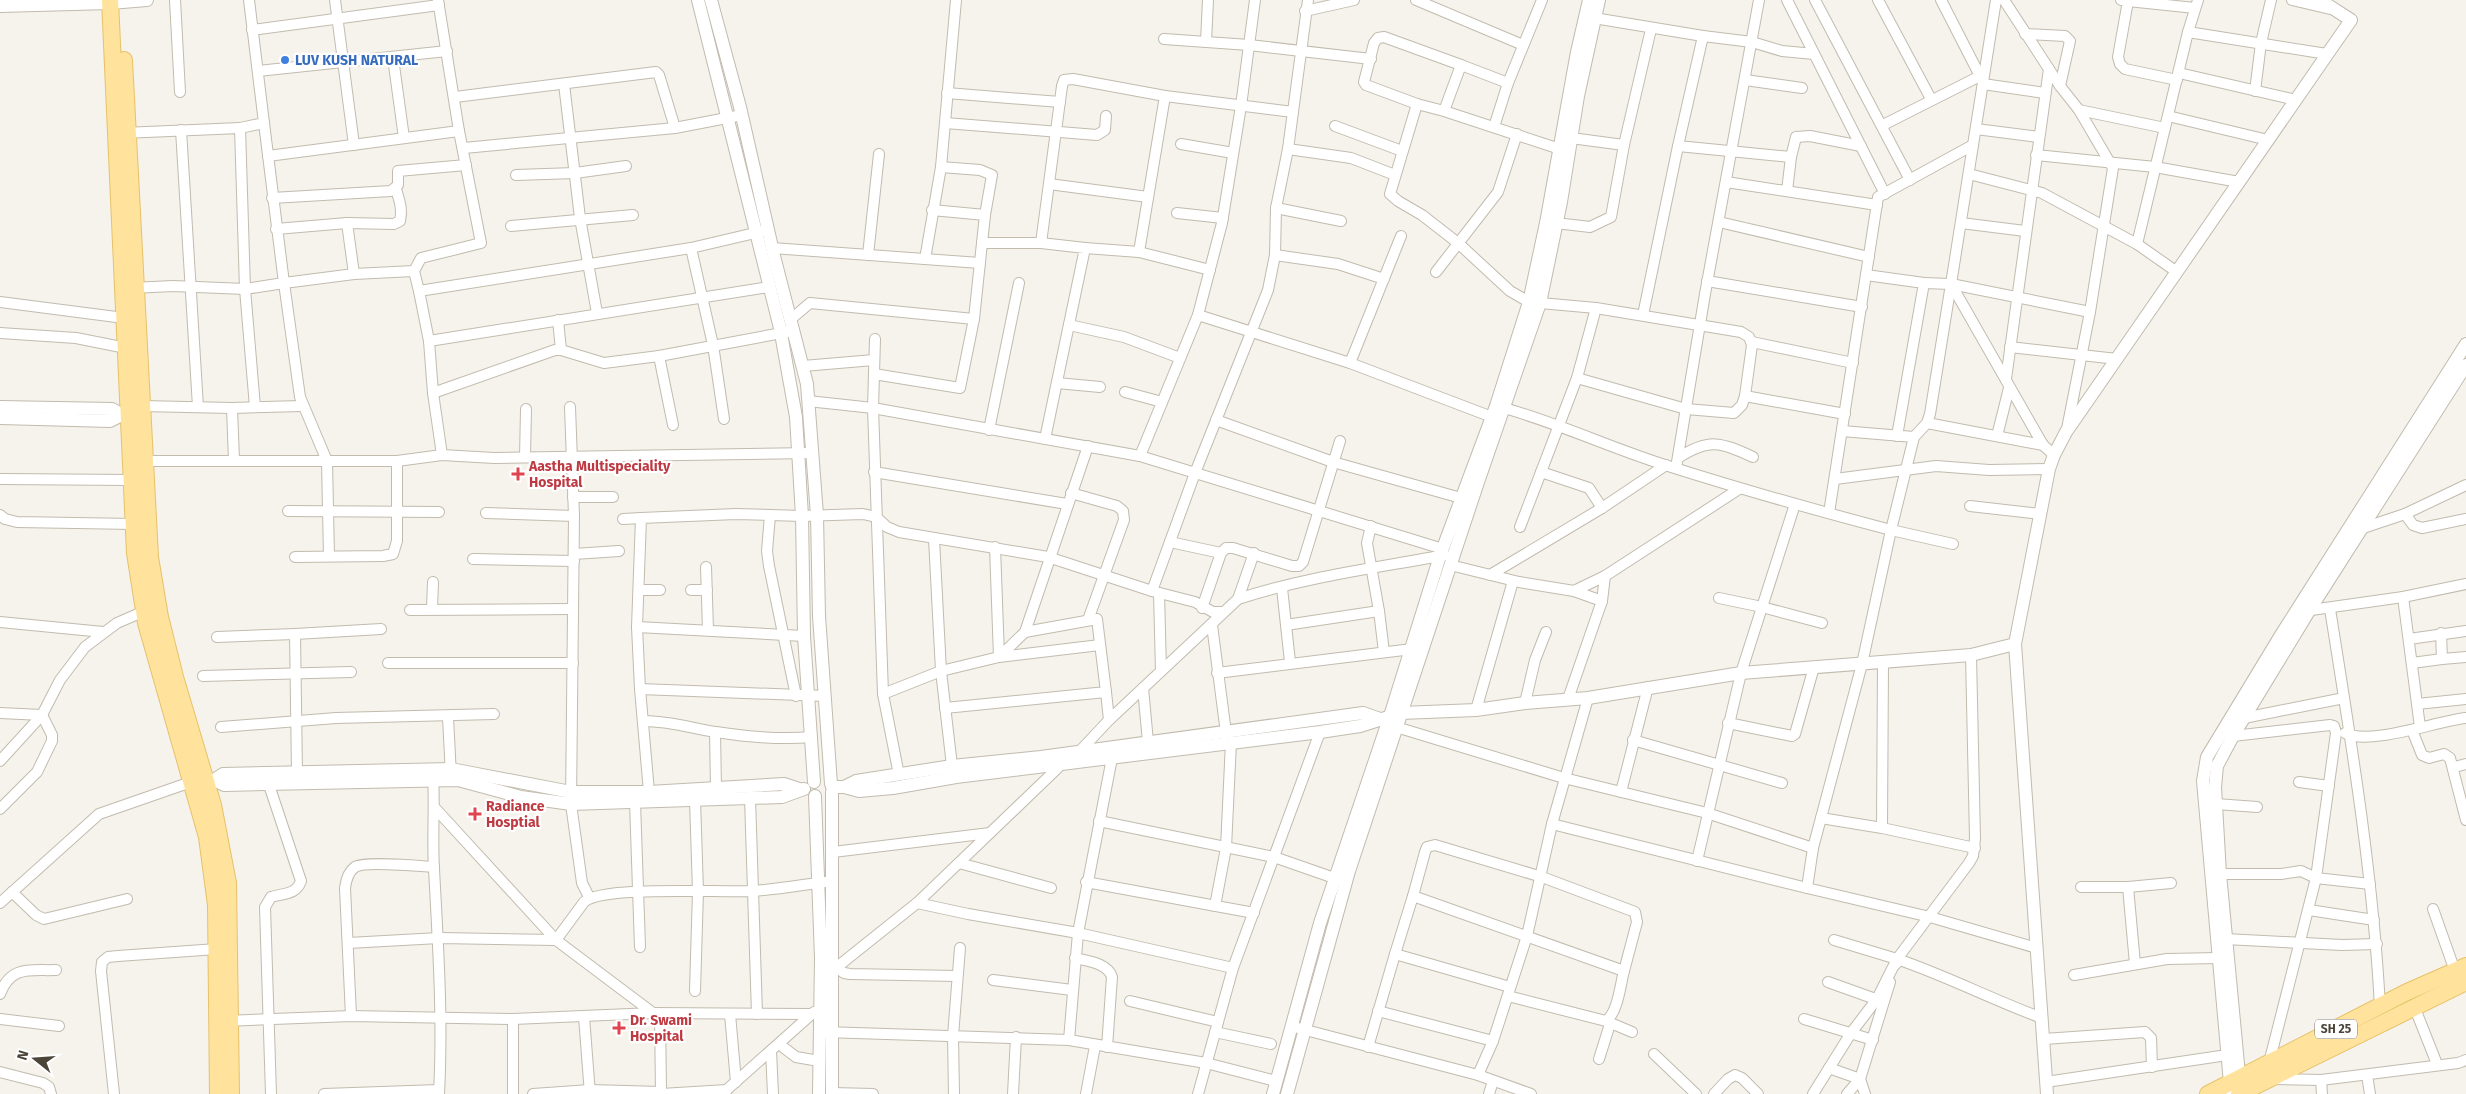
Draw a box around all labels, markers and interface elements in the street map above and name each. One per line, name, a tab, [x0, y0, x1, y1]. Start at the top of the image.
place label: LUV KUSH NATURAL	[295, 52, 418, 69]
marker: LUV KUSH NATURAL	[279, 54, 291, 66]
place label: Aastha Multispeciality Hospital	[528, 458, 671, 491]
marker: Aastha Multispeciality Hospital	[511, 467, 525, 481]
place label: Radiance Hosptial	[486, 798, 545, 831]
marker: Radiance Hosptial	[468, 807, 482, 821]
place label: Dr. Swami Hospital	[630, 1012, 692, 1045]
road number: SH 25	[2315, 1020, 2357, 1038]
marker: Dr. Swami Hospital	[612, 1021, 626, 1035]
north arrow	[10, 1034, 60, 1084]
text: N	[14, 1048, 33, 1062]

